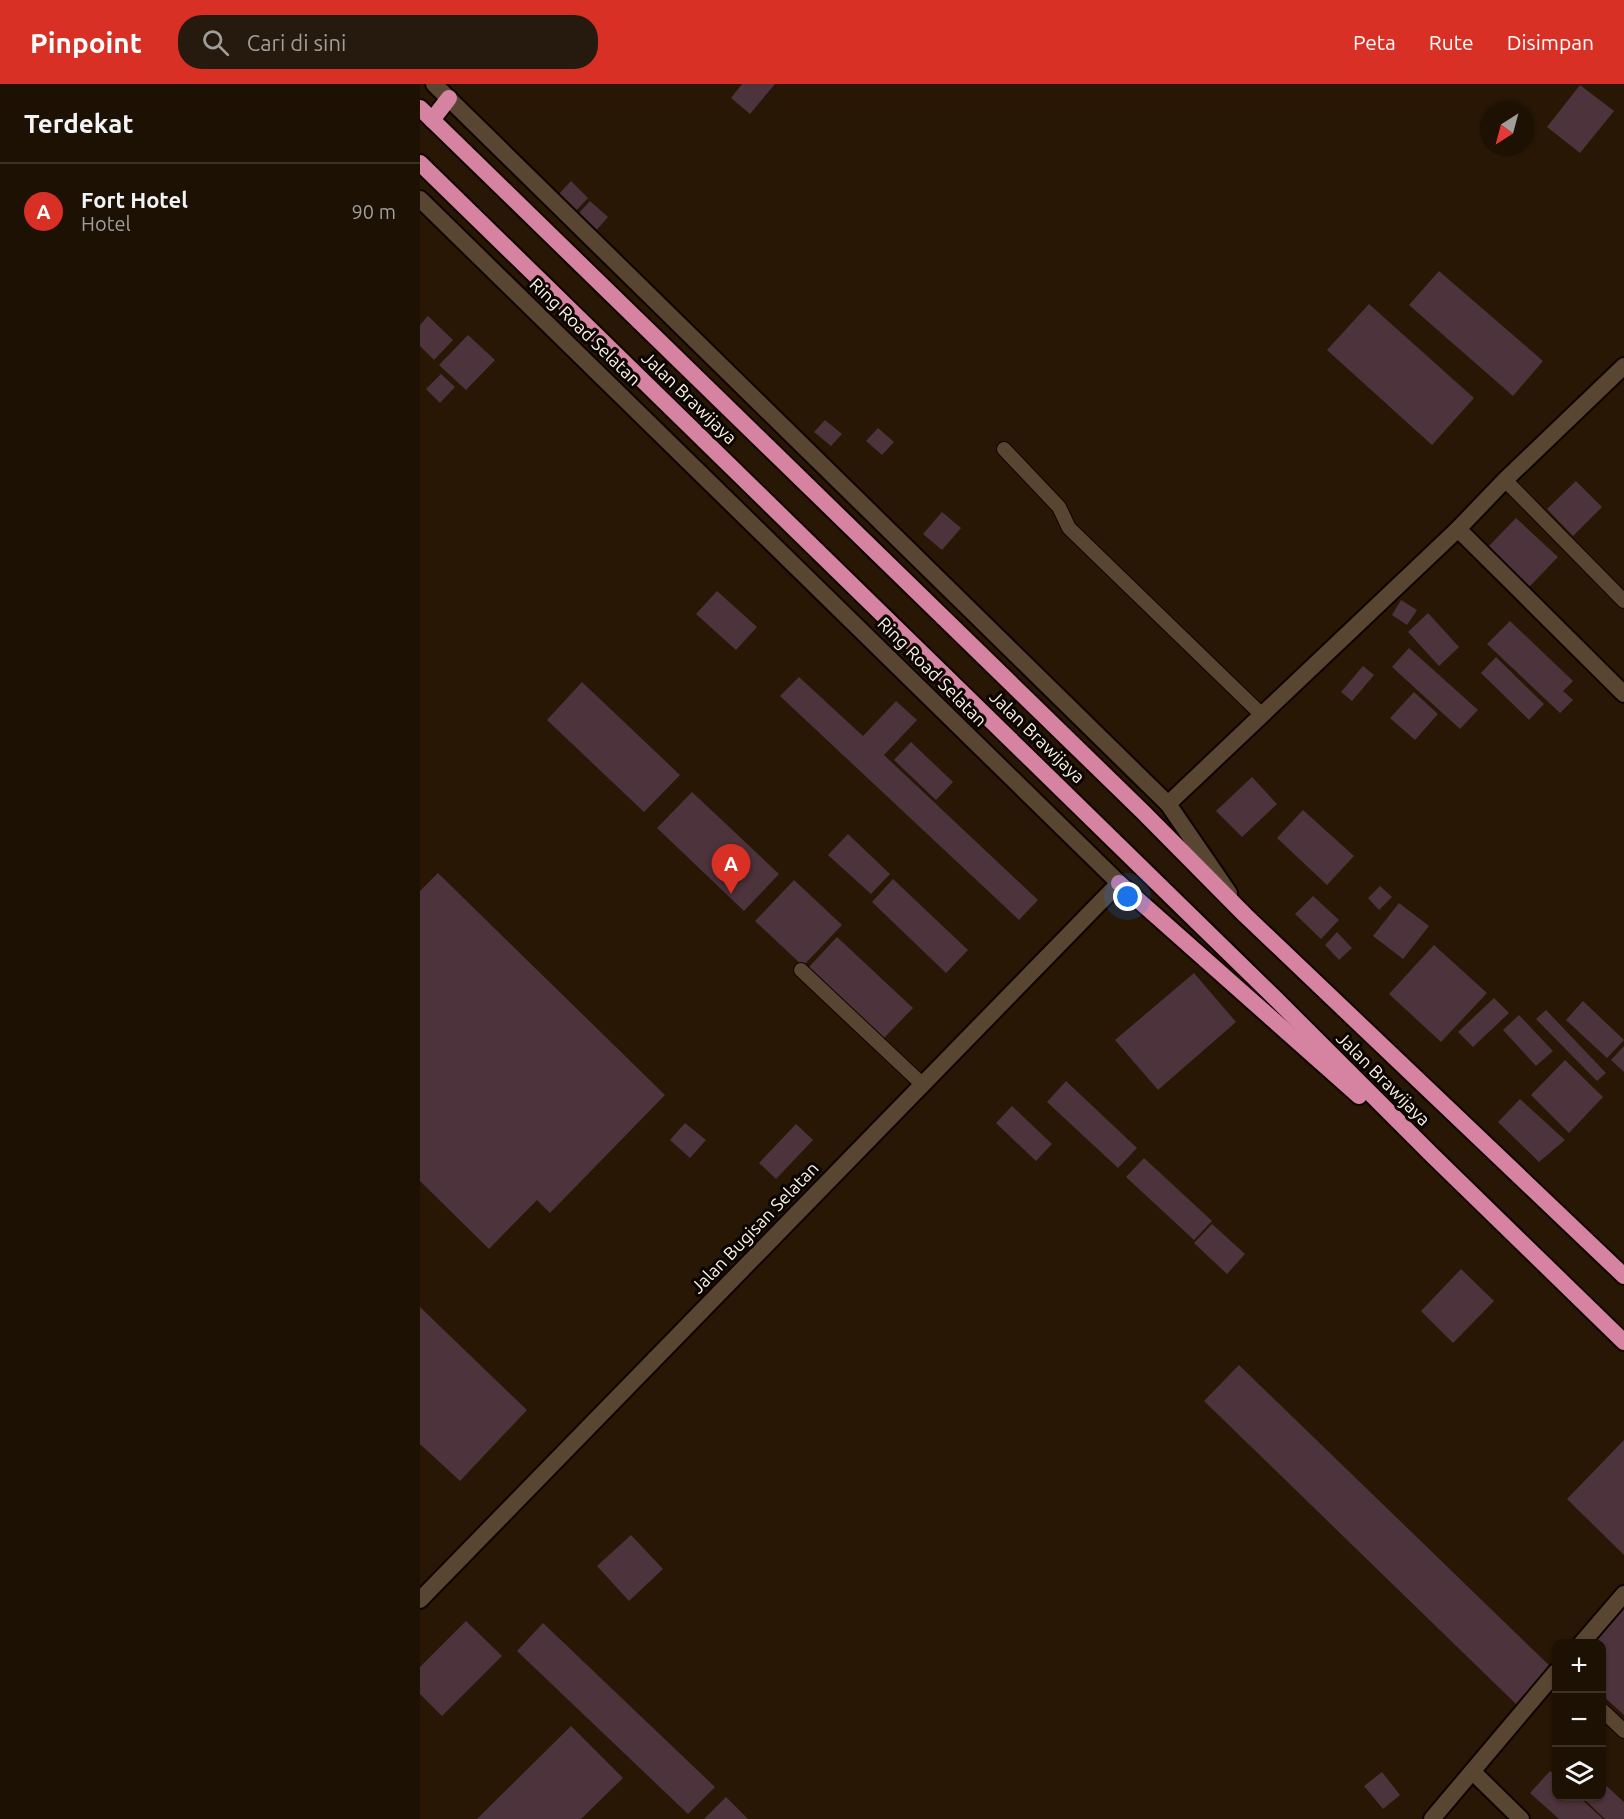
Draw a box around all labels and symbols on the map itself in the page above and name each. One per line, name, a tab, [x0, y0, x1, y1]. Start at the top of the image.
north arrow	[1480, 102, 1534, 156]
street label: Ring Road Selatan	[526, 273, 645, 389]
street label: Jalan Brawijaya	[638, 347, 741, 447]
street label: Ring Road Selatan	[874, 613, 991, 730]
street label: Jalan Brawijaya	[986, 686, 1089, 786]
pin: A	[712, 844, 750, 894]
your location	[1113, 882, 1142, 911]
street label: Jalan Brawijaya	[1333, 1027, 1435, 1129]
street label: Jalan Bugisan Selatan	[687, 1158, 822, 1297]

